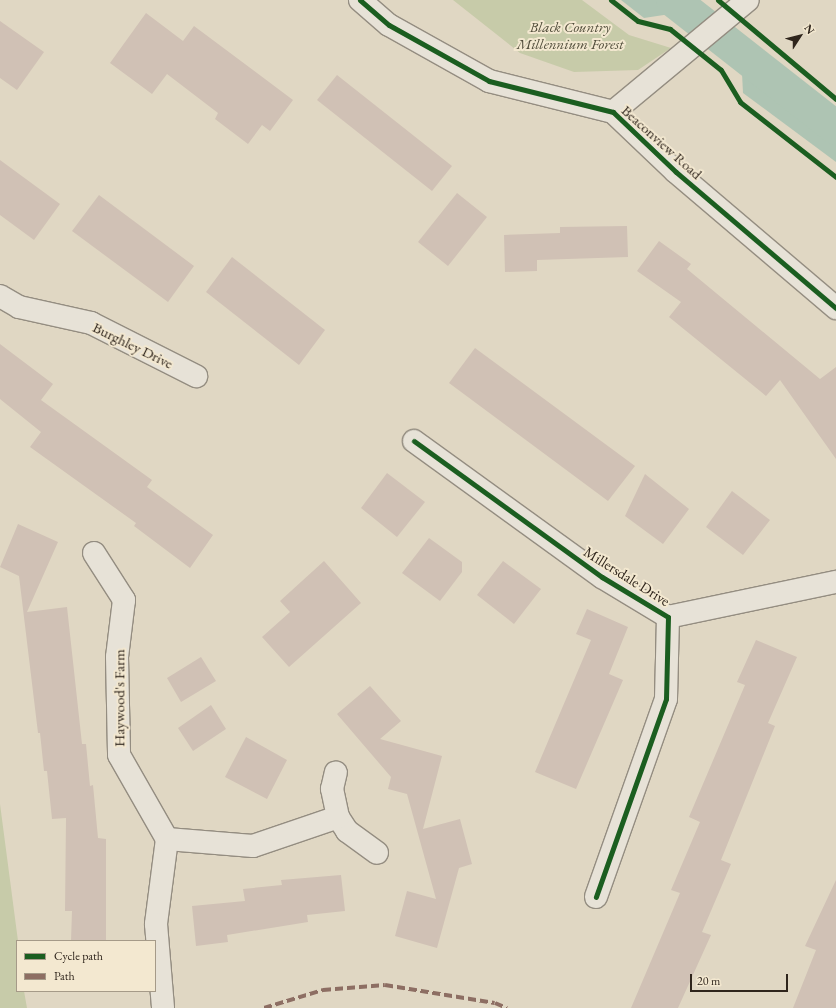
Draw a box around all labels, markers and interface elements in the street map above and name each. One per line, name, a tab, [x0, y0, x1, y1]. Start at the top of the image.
north arrow	[780, 16, 820, 56]
park label: Black Country Millennium Forest	[516, 17, 624, 52]
text: N	[801, 21, 818, 37]
street label: Beaconview Road	[618, 101, 706, 183]
street label: Burghley Drive	[90, 318, 176, 372]
street label: Millersdale Drive	[581, 542, 673, 610]
street label: Haywood's Farm	[110, 649, 128, 747]
legend	[16, 940, 156, 992]
text: Cycle path	[54, 948, 103, 964]
scale bar	[692, 966, 790, 992]
text: Path	[54, 968, 75, 984]
text: 20 m	[697, 973, 720, 989]

